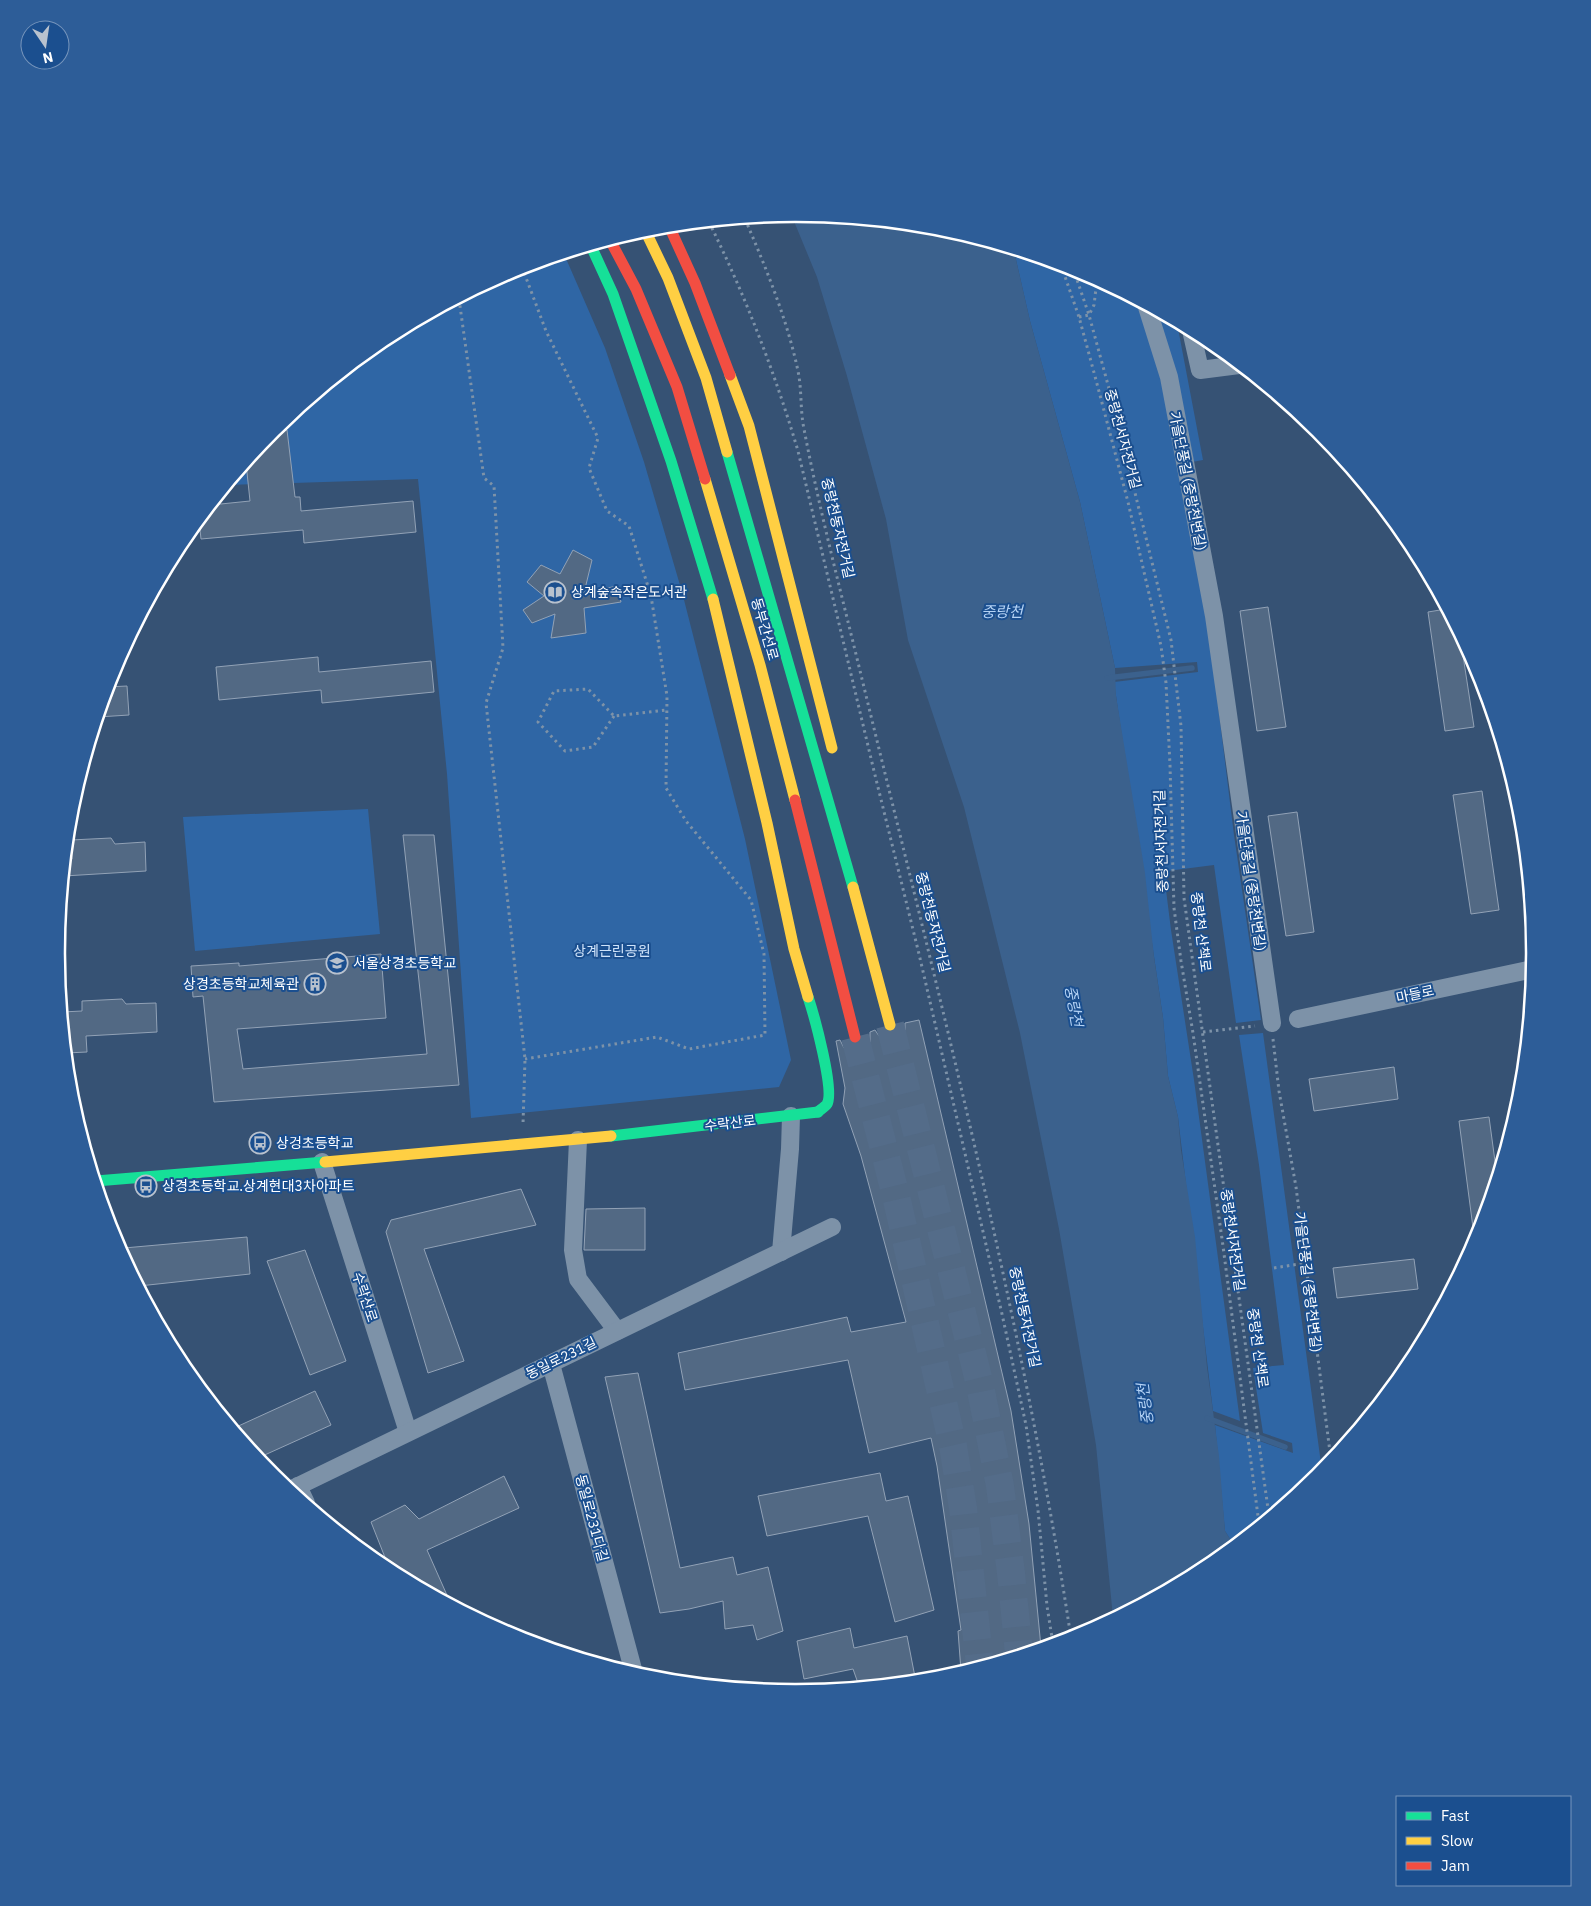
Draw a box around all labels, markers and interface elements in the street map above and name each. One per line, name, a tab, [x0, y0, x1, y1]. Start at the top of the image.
north arrow	[20, 20, 70, 70]
text: N	[41, 48, 55, 68]
street label: 중랑천서자전거길	[1101, 387, 1145, 491]
street label: 가을단풍길 (중랑천변길)	[1166, 410, 1210, 552]
street label: 중랑천동자전거길	[818, 476, 858, 580]
library icon: 상계숲속작은도서관	[543, 580, 567, 604]
place label: 상계숲속작은도서관	[571, 583, 687, 601]
street label: 동부간선로	[747, 596, 783, 663]
water label: 중랑천	[981, 602, 1025, 621]
street label: 중랑천서자전거길	[1150, 789, 1172, 893]
street label: 가을단풍길 (중랑천변길)	[1232, 810, 1270, 952]
street label: 중랑천동자전거길	[912, 870, 954, 974]
street label: 중랑천 산책로	[1187, 891, 1215, 973]
park label: 상계근린공원	[573, 942, 651, 960]
school or university icon: 서울상경초등학교	[325, 951, 349, 975]
place label: 서울상경초등학교	[353, 954, 456, 972]
building icon: 상경초등학교체육관	[303, 972, 327, 996]
place label: 상경초등학교체육관	[183, 975, 299, 993]
street label: 마들로	[1394, 981, 1436, 1007]
water label: 중랑천	[1061, 984, 1087, 1030]
street label: 수락산로	[703, 1111, 757, 1135]
bus stop icon: 상겅초등학교	[248, 1131, 272, 1155]
place label: 상겅초등학교	[276, 1134, 353, 1152]
bus stop icon: 상경초등학교.상계현대3차아파트	[134, 1174, 158, 1198]
place label: 상경초등학교.상계현대3차아파트	[162, 1177, 355, 1195]
street label: 중랑천서자전거길	[1217, 1188, 1249, 1292]
street label: 가을단풍길 (중랑천변길)	[1290, 1211, 1326, 1353]
street label: 중랑천동자전거길	[1005, 1265, 1045, 1369]
street label: 수락산로	[348, 1270, 382, 1324]
street label: 중랑천 산책로	[1243, 1307, 1273, 1389]
street label: 동일로231길	[523, 1333, 599, 1383]
water label: 중랑천	[1133, 1380, 1157, 1426]
street label: 동일로231다길	[572, 1472, 612, 1564]
legend	[1396, 1796, 1571, 1886]
text: Fast	[1441, 1806, 1469, 1825]
text: Slow	[1441, 1831, 1474, 1850]
text: Jam	[1441, 1856, 1470, 1875]

